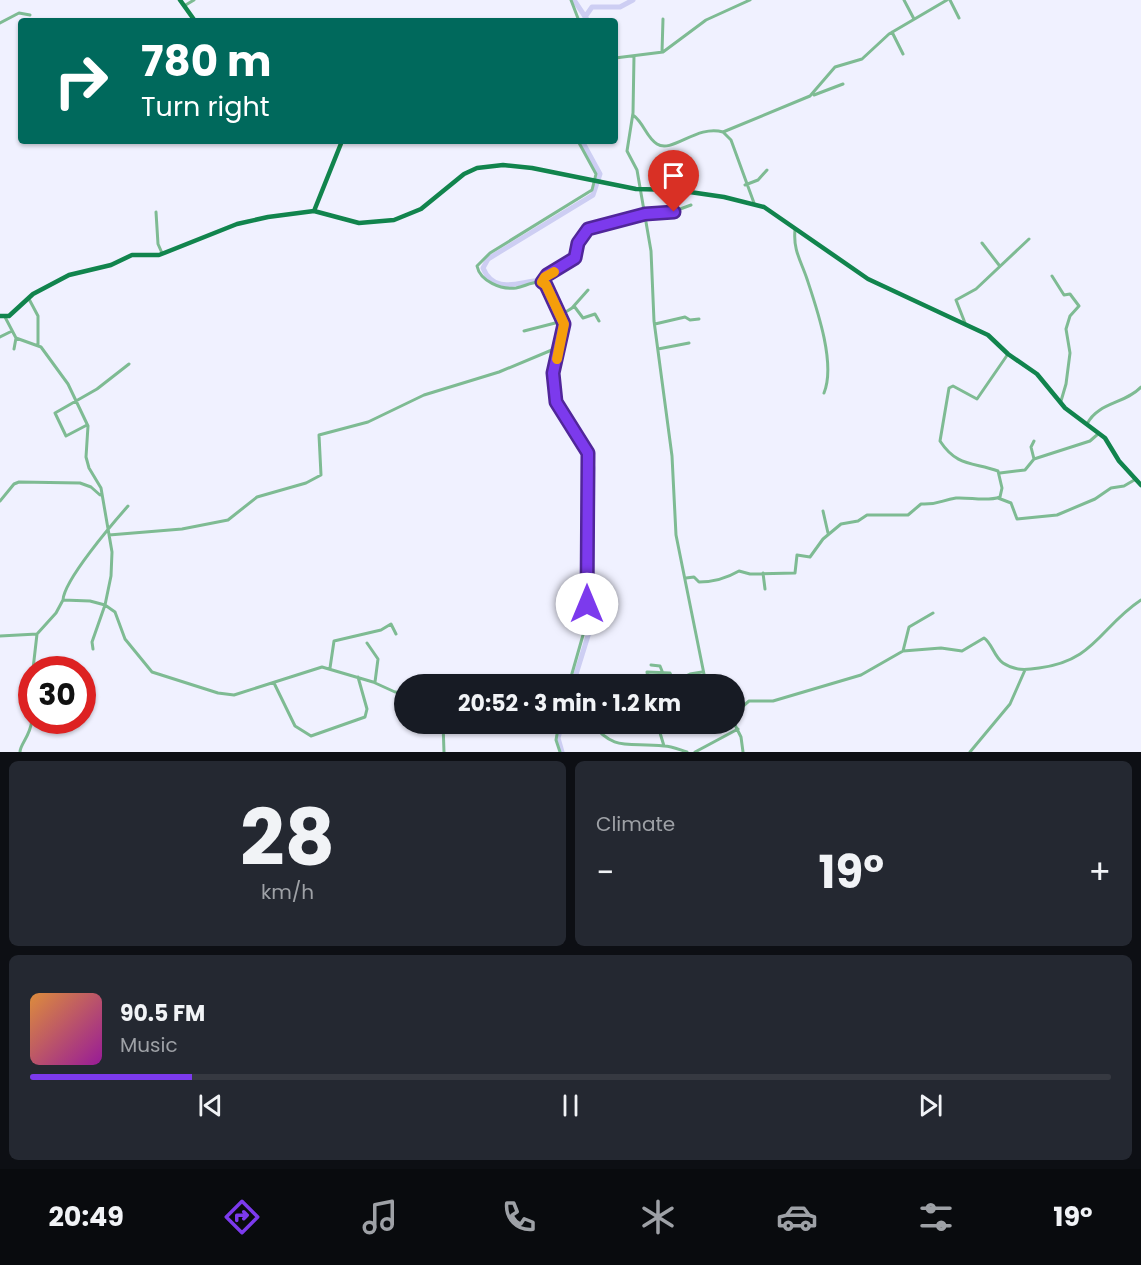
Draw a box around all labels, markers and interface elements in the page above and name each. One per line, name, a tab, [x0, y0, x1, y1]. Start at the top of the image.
text: 780 m	[141, 32, 271, 91]
icon: right	[42, 42, 120, 120]
text: Turn right	[141, 88, 270, 125]
pin	[648, 150, 699, 212]
icon: arrive	[657, 159, 690, 192]
position arrow	[555, 572, 619, 636]
speed limit sign: 30	[18, 656, 96, 734]
text: 20:52 · 3 min · 1.2 km	[458, 688, 681, 719]
text: 28	[240, 783, 335, 892]
text: Climate	[596, 810, 675, 838]
text: 19°	[819, 841, 884, 904]
text: −	[596, 849, 614, 896]
text: +	[1088, 849, 1111, 896]
text: km/h	[261, 878, 314, 906]
text: 90.5 FM	[120, 998, 205, 1029]
text: Music	[120, 1031, 178, 1059]
icon: previous	[194, 1089, 227, 1122]
icon: pause	[554, 1089, 587, 1122]
icon: next	[914, 1089, 947, 1122]
icon: directions	[221, 1196, 263, 1238]
icon: music	[359, 1196, 401, 1238]
icon: phone	[498, 1196, 540, 1238]
icon: climate	[637, 1196, 679, 1238]
icon: car	[776, 1196, 818, 1238]
icon: filters	[915, 1196, 957, 1238]
text: 20:49	[48, 1198, 124, 1235]
text: 19°	[1053, 1198, 1093, 1235]

